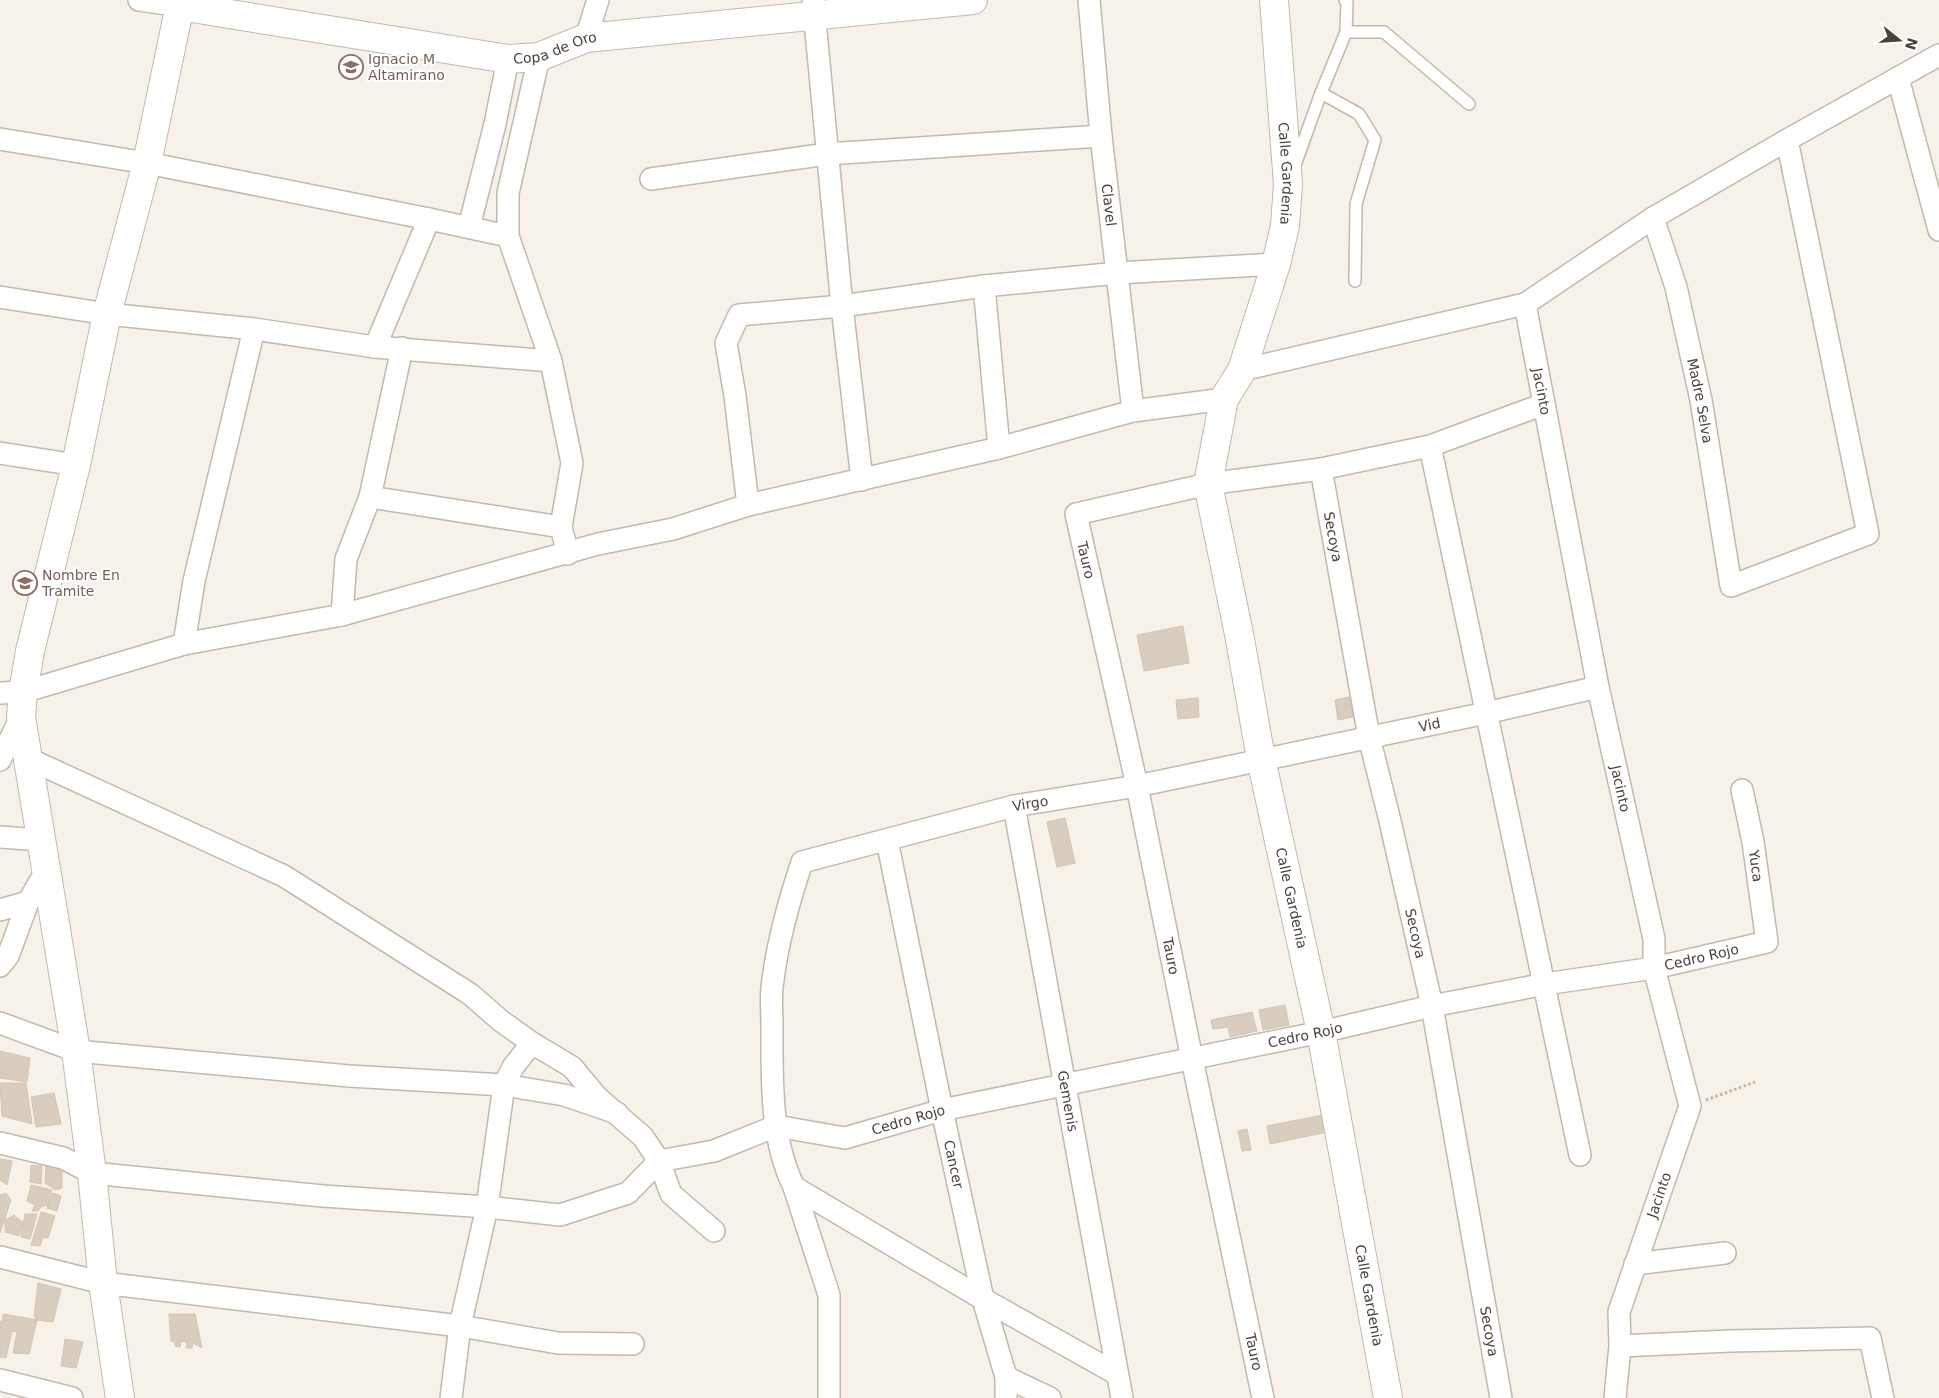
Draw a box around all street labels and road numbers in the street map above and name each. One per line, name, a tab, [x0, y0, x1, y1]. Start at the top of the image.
street label: Copa de Oro	[513, 29, 597, 67]
street label: Calle Gardenia	[1275, 122, 1296, 225]
street label: Clavel	[1099, 183, 1119, 227]
street label: Madre Selva	[1684, 357, 1716, 444]
street label: Jacinto	[1529, 366, 1554, 416]
street label: Secoya	[1321, 511, 1346, 563]
street label: Tauro	[1074, 539, 1098, 580]
street label: Vid	[1417, 715, 1442, 735]
street label: Jacinto	[1607, 763, 1634, 813]
street label: Virgo	[1011, 793, 1049, 814]
street label: Calle Gardenia	[1273, 846, 1310, 950]
street label: Yuca	[1746, 848, 1766, 883]
street label: Secoya	[1402, 907, 1429, 960]
street label: Tauro	[1159, 935, 1182, 976]
street label: Cedro Rojo	[1663, 941, 1740, 973]
street label: Cedro Rojo	[1266, 1019, 1344, 1051]
street label: Gemenis	[1054, 1069, 1081, 1133]
street label: Cedro Rojo	[870, 1102, 947, 1138]
street label: Cancer	[941, 1138, 967, 1190]
street label: Jacinto	[1643, 1170, 1674, 1221]
street label: Calle Gardenia	[1352, 1243, 1386, 1348]
street label: Secoya	[1477, 1305, 1502, 1358]
street label: Tauro	[1242, 1331, 1266, 1372]

